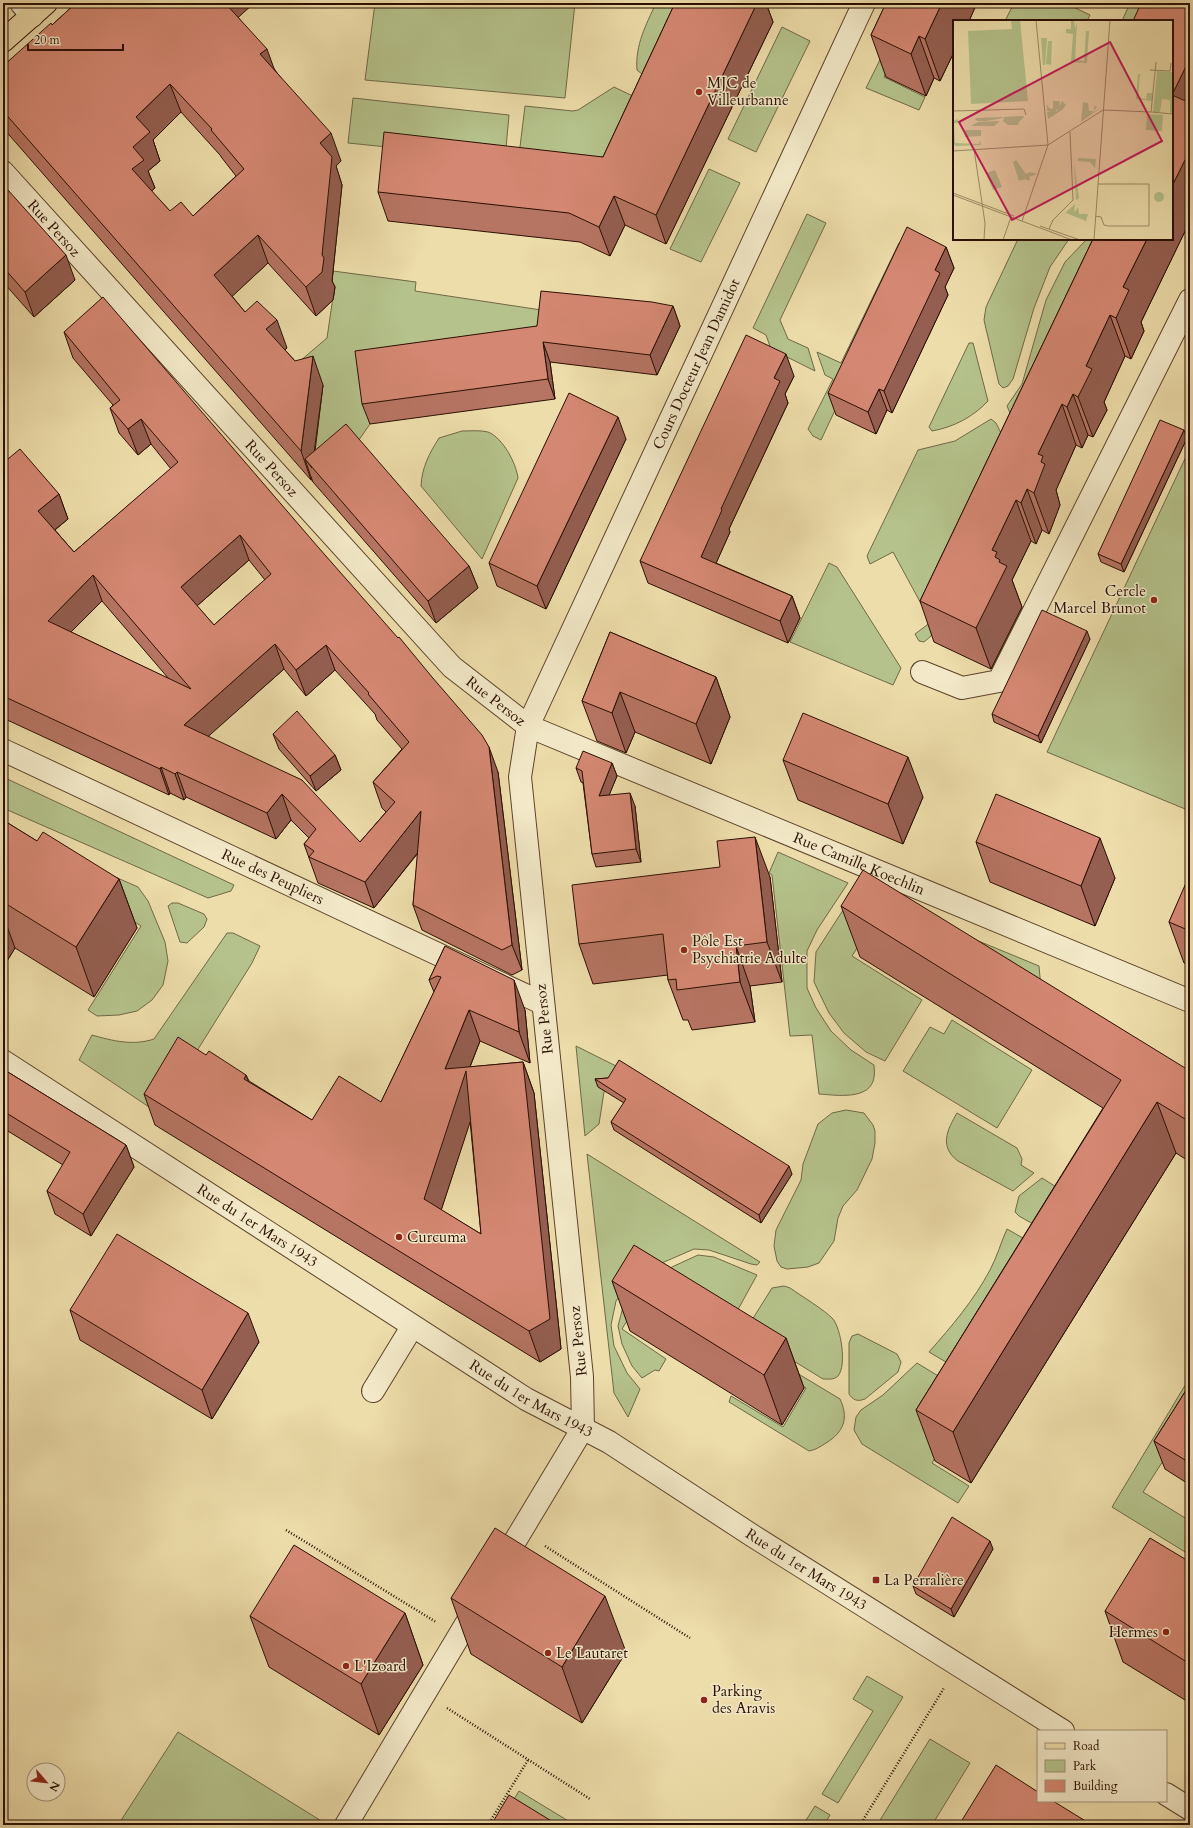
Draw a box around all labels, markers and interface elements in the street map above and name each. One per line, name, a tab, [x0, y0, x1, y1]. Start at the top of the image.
inset map	[953, 20, 1173, 240]
scale bar	[28, 26, 123, 52]
text: 20 m	[34, 32, 61, 48]
place label: MJC de Villeurbanne	[707, 73, 789, 110]
marker: MJC de Villeurbanne	[694, 87, 704, 97]
street label: Rue Persoz	[23, 195, 85, 261]
street label: Cours Docteur Jean Damidot	[648, 275, 745, 453]
street label: Rue Persoz	[241, 435, 303, 501]
place label: Cercle Marcel Brunot	[1053, 581, 1146, 618]
marker: Cercle Marcel Brunot	[1149, 595, 1159, 605]
street label: Rue Persoz	[462, 672, 530, 731]
street label: Rue Camille Koechlin	[790, 827, 928, 900]
street label: Rue des Peupliers	[218, 844, 327, 909]
place label: Pôle Est Psychiatrie Adulte	[692, 931, 807, 968]
marker: Pôle Est Psychiatrie Adulte	[679, 945, 689, 955]
street label: Rue Persoz	[530, 983, 558, 1055]
street label: Rue du 1er Mars 1943	[193, 1179, 322, 1272]
place label: Curcuma	[407, 1227, 467, 1247]
marker: Curcuma	[394, 1232, 404, 1242]
street label: Rue Persoz	[564, 1305, 592, 1377]
street label: Rue du 1er Mars 1943	[466, 1355, 596, 1442]
street label: Rue du 1er Mars 1943	[742, 1524, 871, 1615]
place label: La Perralière	[884, 1570, 964, 1590]
marker: La Perralière	[871, 1575, 881, 1585]
place label: Hermes	[1109, 1622, 1158, 1642]
marker: Hermes	[1161, 1627, 1171, 1637]
place label: Le Lautaret	[556, 1643, 628, 1663]
marker: Le Lautaret	[543, 1648, 553, 1658]
place label: L'Izoard	[354, 1656, 406, 1676]
marker: L'Izoard	[341, 1661, 351, 1671]
place label: Parking des Aravis	[712, 1681, 775, 1718]
marker: Parking des Aravis	[699, 1695, 709, 1705]
legend	[1037, 1730, 1167, 1802]
text: Road	[1073, 1738, 1100, 1754]
text: Park	[1073, 1758, 1097, 1774]
north arrow	[26, 1762, 66, 1802]
text: Building	[1073, 1778, 1118, 1794]
text: N	[45, 1779, 63, 1795]

